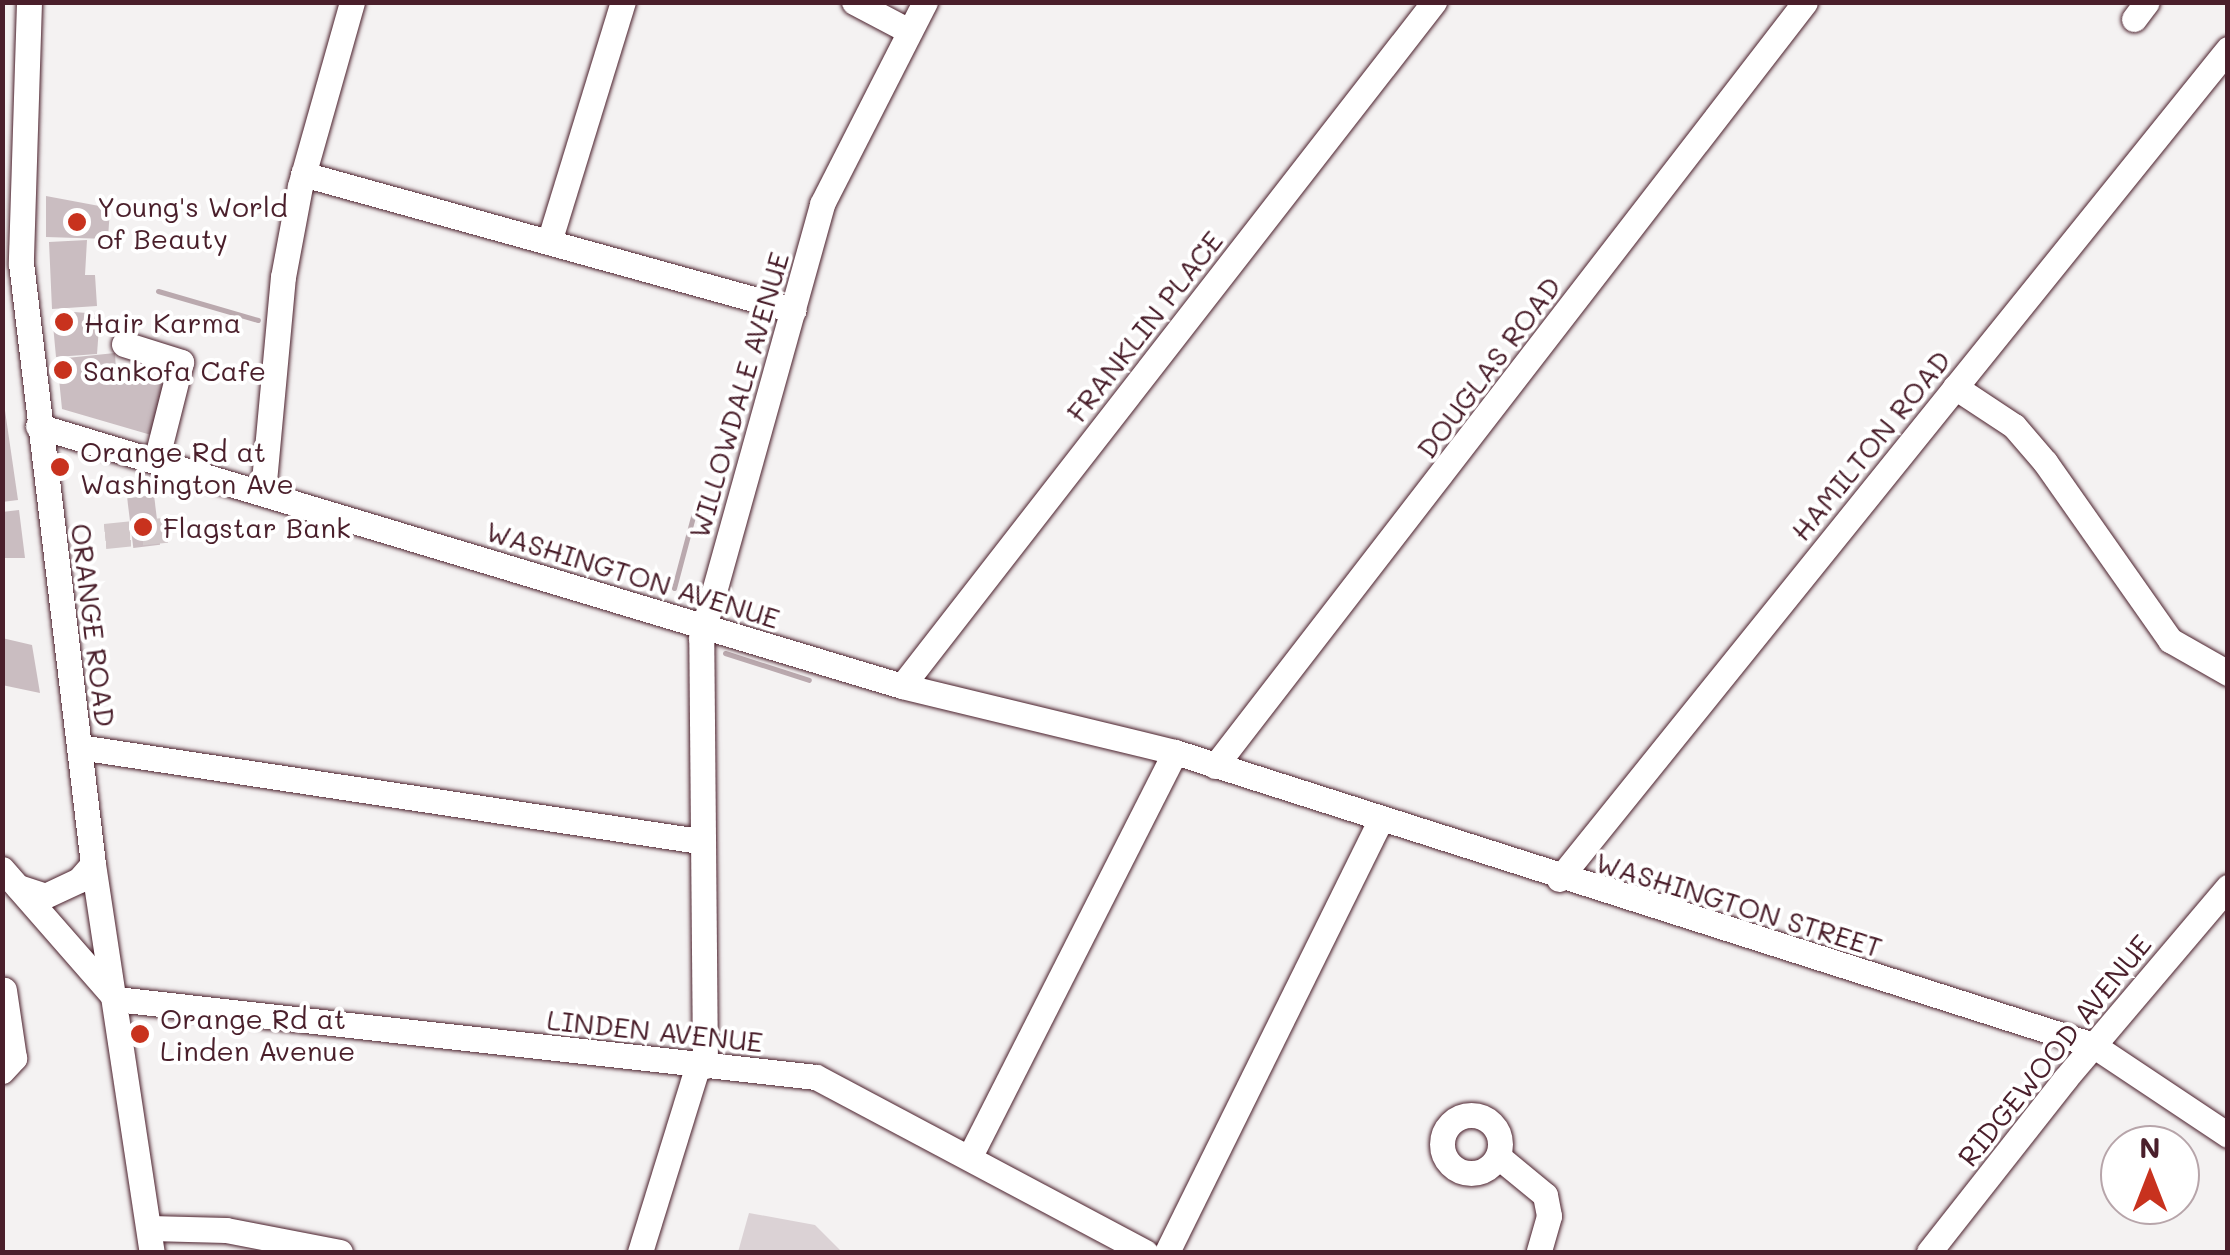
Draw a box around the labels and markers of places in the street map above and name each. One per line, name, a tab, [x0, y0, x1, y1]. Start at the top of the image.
place label: Young's World of Beauty	[97, 189, 288, 255]
marker: Young's World of Beauty	[66, 211, 88, 233]
place label: Hair Karma	[84, 305, 241, 339]
marker: Hair Karma	[53, 311, 75, 333]
place label: Sankofa Cafe	[83, 353, 266, 387]
marker: Sankofa Cafe	[52, 359, 74, 381]
place label: Orange Rd at Washington Ave	[80, 434, 294, 500]
marker: Orange Rd at Washington Ave	[49, 456, 71, 478]
place label: Flagstar Bank	[163, 510, 351, 544]
marker: Flagstar Bank	[132, 516, 154, 538]
place label: Orange Rd at Linden Avenue	[160, 1001, 355, 1067]
marker: Orange Rd at Linden Avenue	[129, 1023, 151, 1045]

